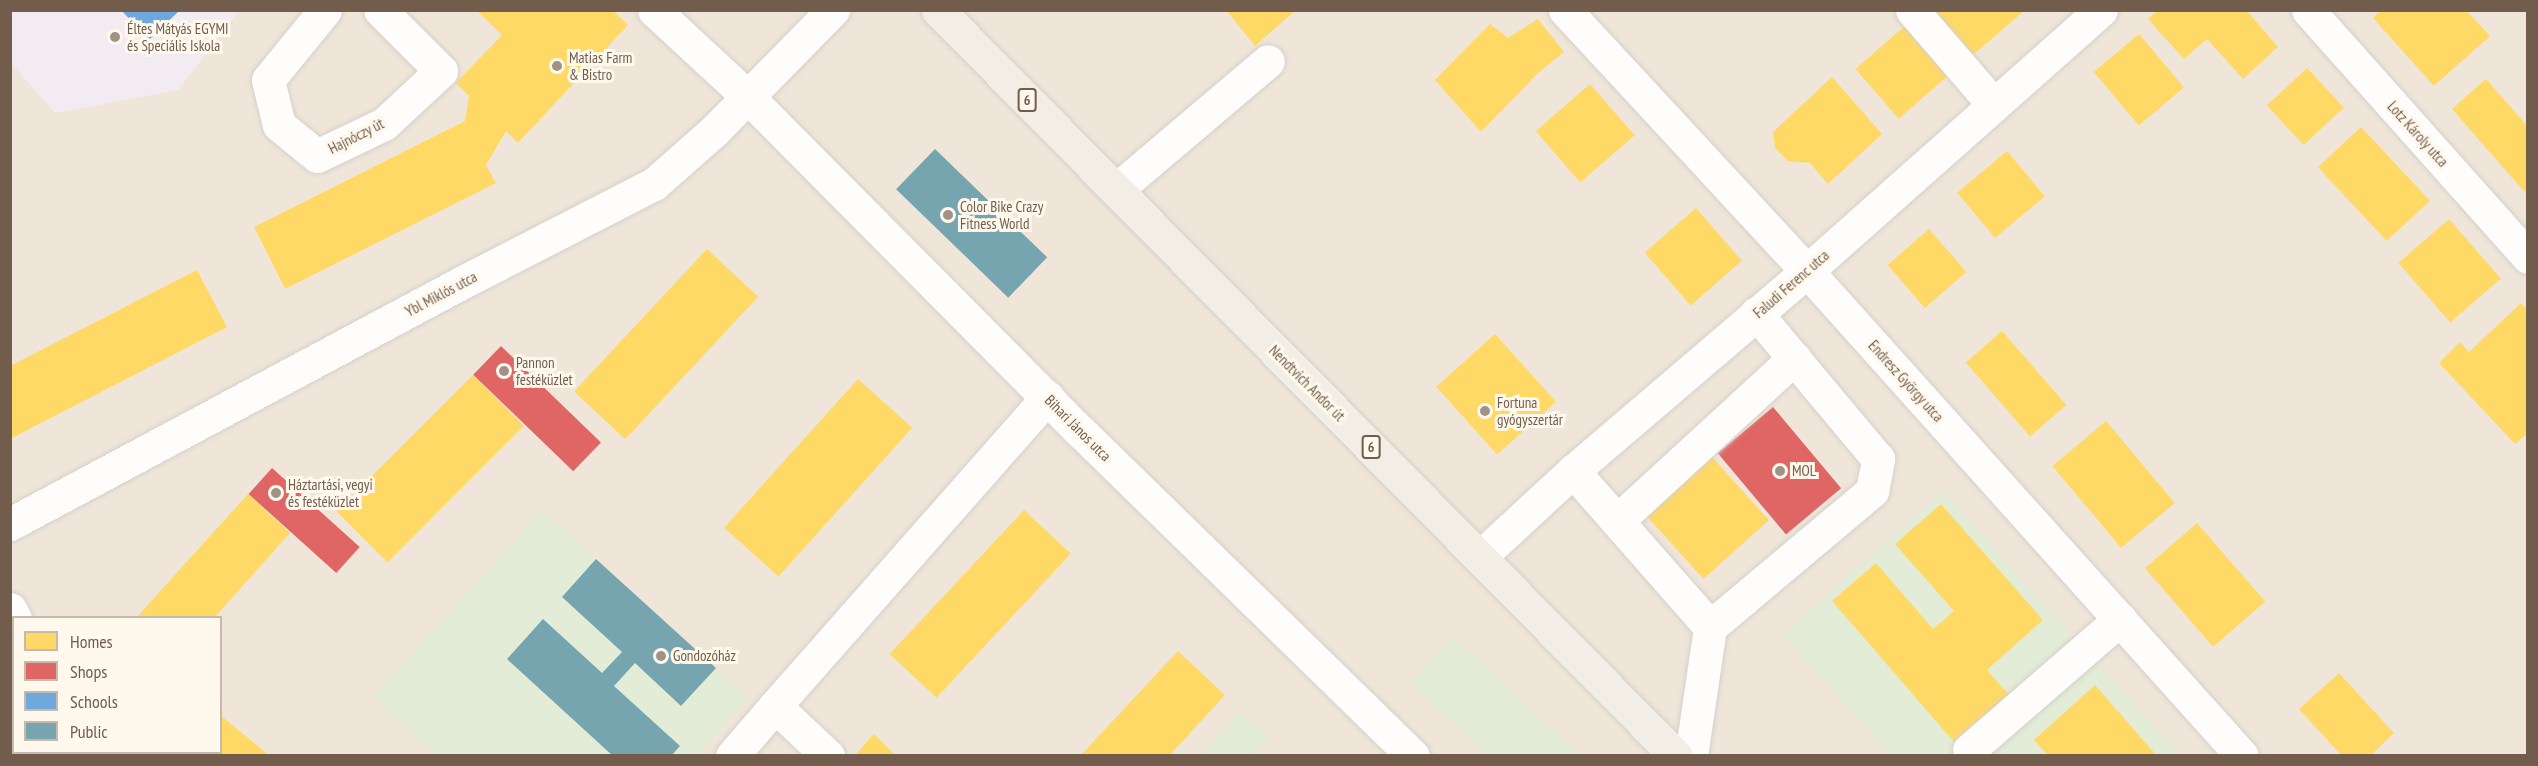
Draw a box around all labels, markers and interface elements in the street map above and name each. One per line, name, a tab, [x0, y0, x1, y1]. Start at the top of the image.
place label: Éltes Mátyás EGYMI és Speciális Iskola	[127, 19, 229, 54]
marker: Éltes Mátyás EGYMI és Speciális Iskola	[108, 30, 122, 44]
place label: Matias Farm & Bistro	[569, 48, 632, 83]
marker: Matias Farm & Bistro	[550, 59, 564, 73]
road number: 6	[1016, 89, 1038, 111]
street label: Lotz Károly utca	[2384, 97, 2452, 171]
street label: Hajnóczy út	[325, 114, 387, 158]
place label: Color Bike Crazy Fitness World	[960, 197, 1043, 232]
marker: Color Bike Crazy Fitness World	[941, 208, 955, 222]
street label: Faludi Ferenc utca	[1749, 246, 1833, 322]
street label: Ybl Miklós utca	[402, 268, 480, 320]
street label: Endresz György utca	[1864, 336, 1948, 426]
street label: Nendtvich Andor út	[1265, 341, 1349, 425]
place label: Pannon festéküzlet	[516, 353, 573, 388]
marker: Pannon festéküzlet	[497, 364, 511, 378]
street label: Bihari János utca	[1041, 391, 1115, 465]
place label: Fortuna gyógyszertár	[1497, 393, 1563, 428]
marker: Fortuna gyógyszertár	[1478, 404, 1492, 418]
road number: 6	[1360, 436, 1382, 458]
place label: MOL	[1792, 462, 1816, 480]
marker: MOL	[1773, 464, 1787, 478]
place label: Háztartási, vegyi és festéküzlet	[288, 475, 374, 510]
marker: Háztartási, vegyi és festéküzlet	[269, 486, 283, 500]
legend	[12, 616, 222, 754]
text: Homes	[70, 630, 113, 653]
place label: Gondozóház	[673, 647, 736, 665]
marker: Gondozóház	[654, 649, 668, 663]
text: Shops	[70, 660, 107, 683]
text: Schools	[70, 690, 118, 713]
text: Public	[70, 720, 108, 743]

